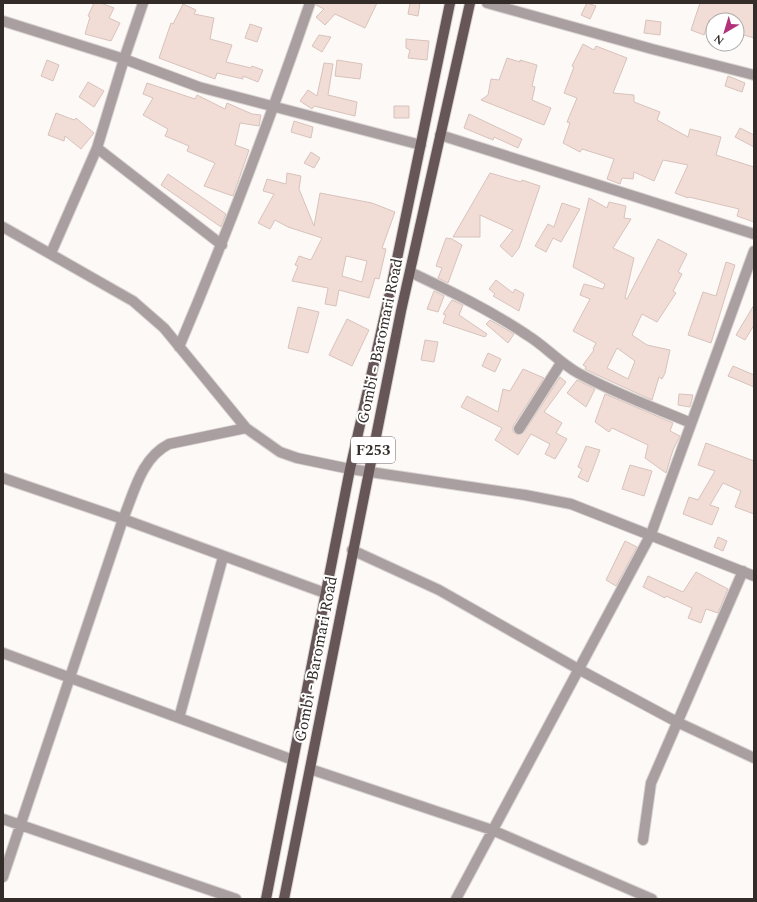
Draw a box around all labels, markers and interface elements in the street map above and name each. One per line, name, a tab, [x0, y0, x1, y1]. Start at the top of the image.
north arrow	[705, 12, 745, 52]
text: N	[710, 30, 728, 49]
street label: Gombi - Baromari Road	[351, 256, 409, 426]
road number: F253	[351, 437, 395, 463]
street label: Gombi - Baromari Road	[288, 574, 344, 744]

